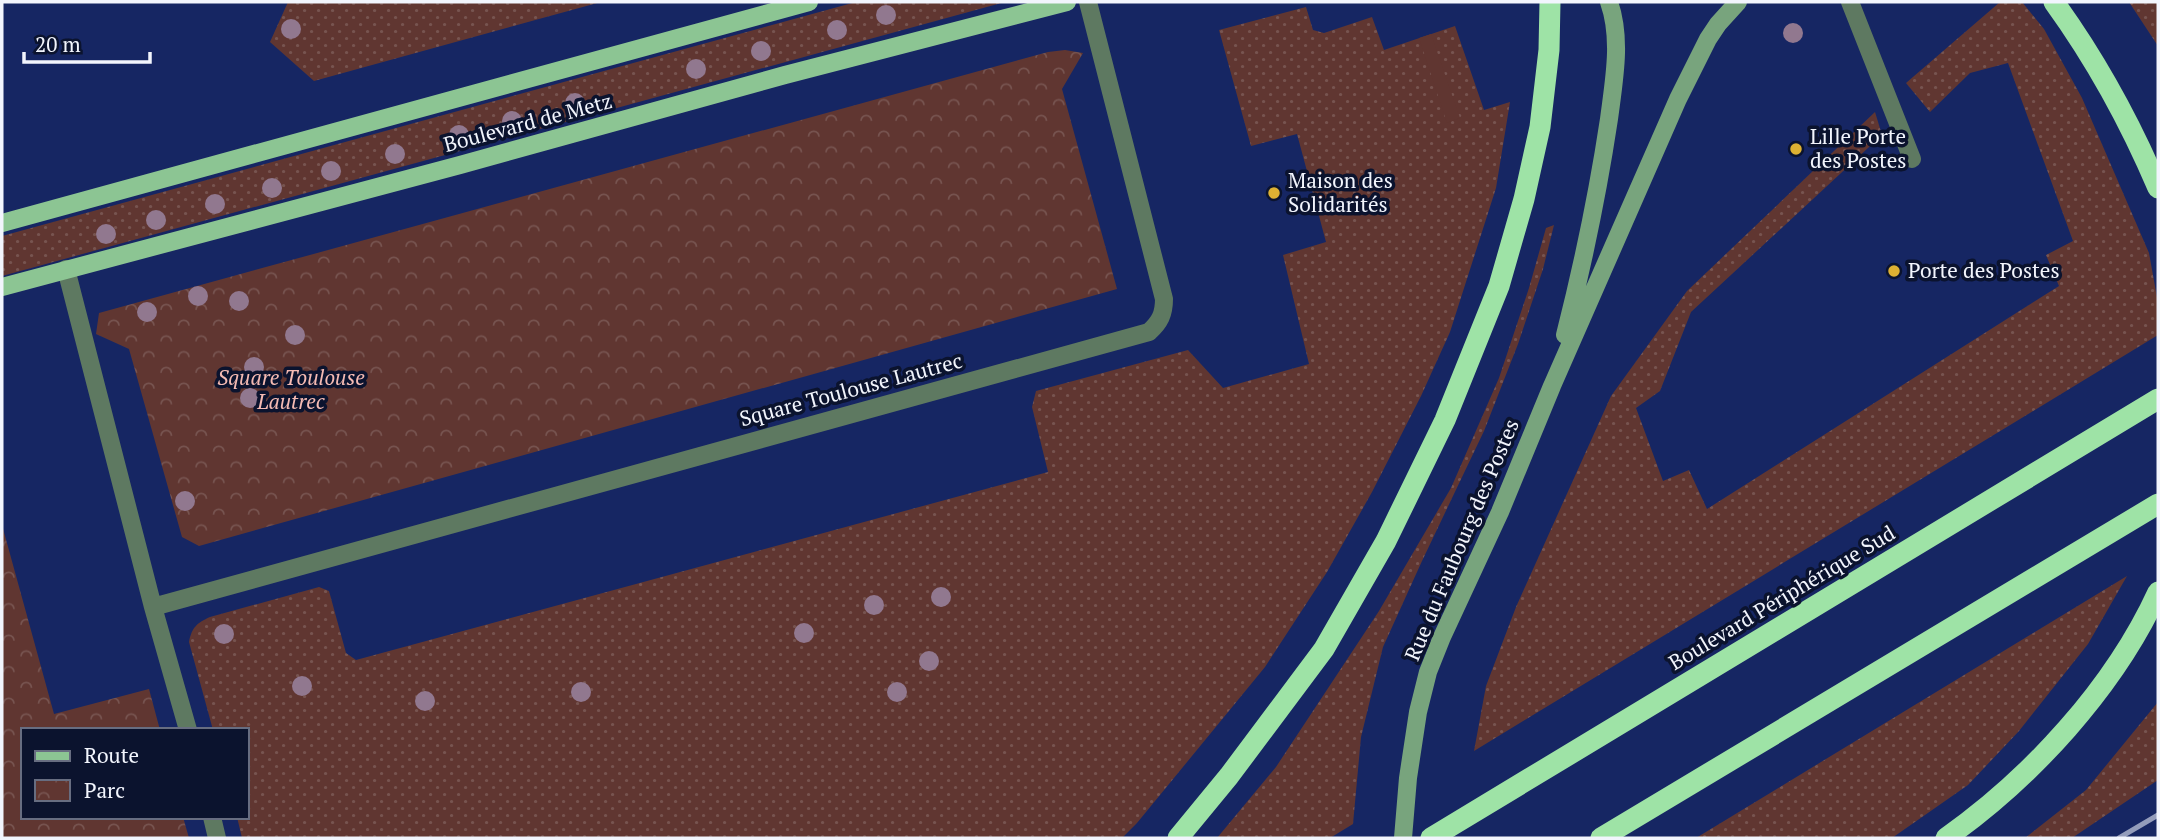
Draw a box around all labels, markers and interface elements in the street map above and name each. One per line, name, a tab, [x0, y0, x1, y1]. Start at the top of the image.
scale bar	[24, 21, 150, 65]
text: 20 m	[35, 30, 81, 58]
street label: Boulevard de Metz	[440, 86, 615, 158]
place label: Lille Porte des Postes	[1810, 122, 1906, 174]
marker: Lille Porte des Postes	[1788, 141, 1804, 157]
place label: Maison des Solidarités	[1288, 166, 1393, 218]
marker: Maison des Solidarités	[1266, 185, 1282, 201]
place label: Porte des Postes	[1908, 256, 2059, 284]
marker: Porte des Postes	[1886, 263, 1902, 279]
street label: Square Toulouse Lautrec	[736, 346, 965, 432]
park label: Square Toulouse Lautrec	[217, 363, 365, 415]
street label: Rue du Faubourg des Postes	[1397, 415, 1525, 665]
street label: Boulevard Périphérique Sud	[1663, 518, 1900, 676]
legend	[21, 728, 248, 819]
text: Route	[84, 741, 139, 769]
text: Parc	[84, 776, 125, 804]

